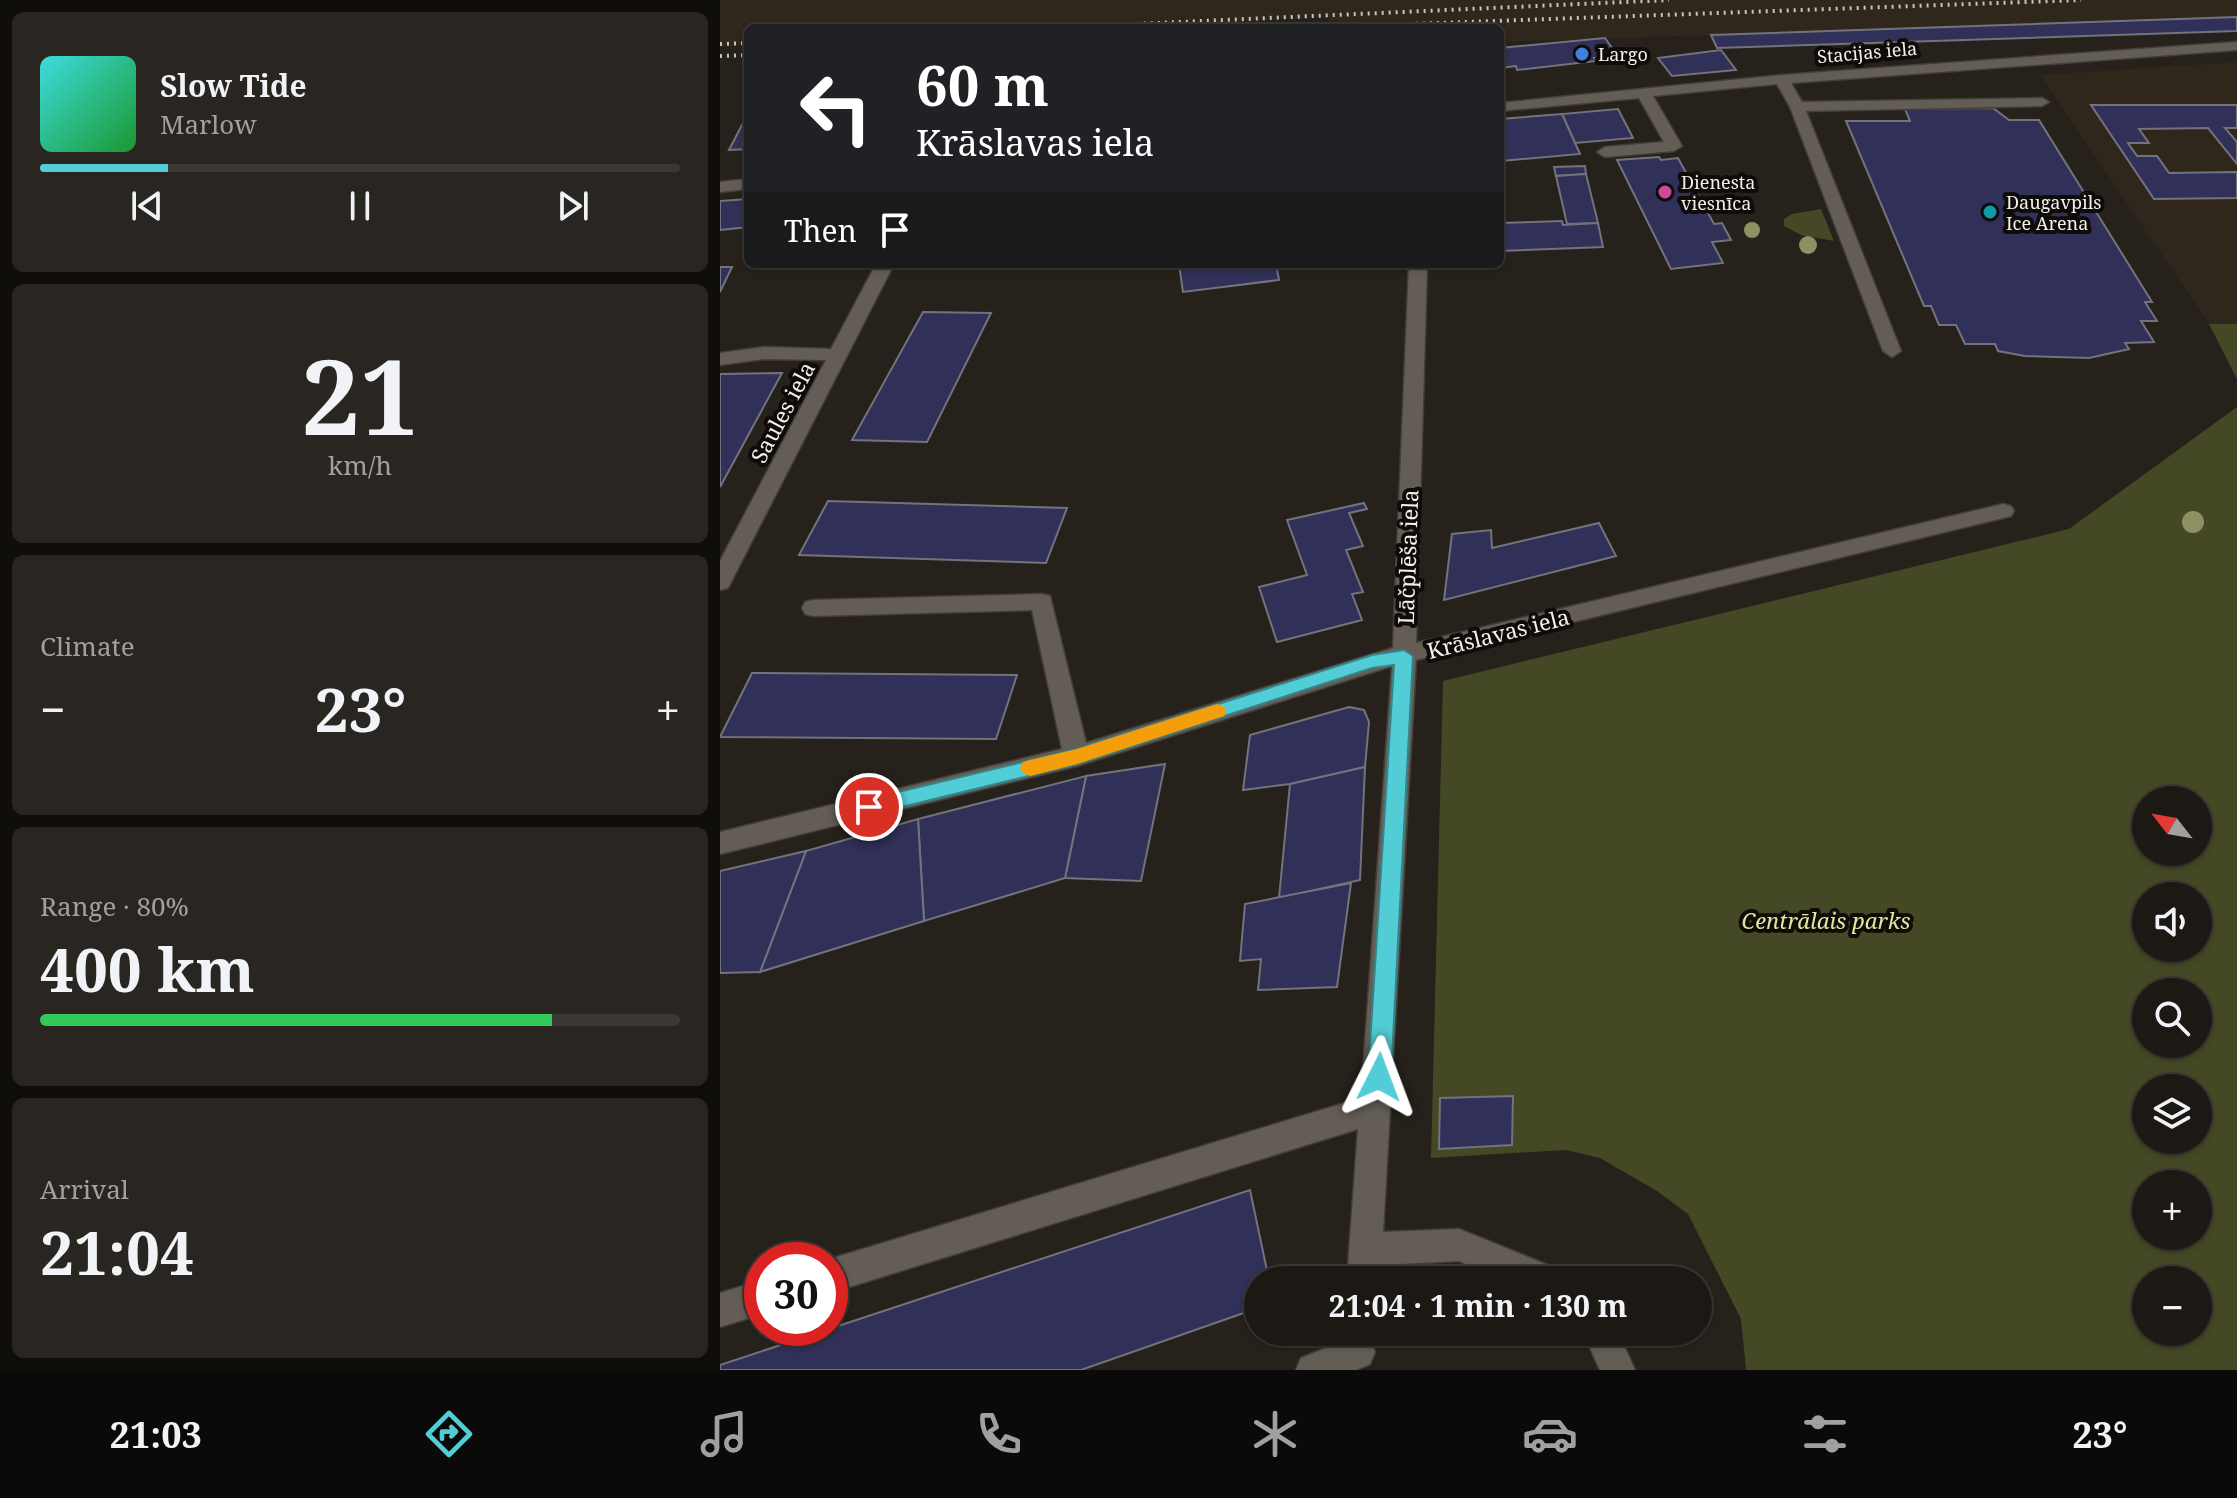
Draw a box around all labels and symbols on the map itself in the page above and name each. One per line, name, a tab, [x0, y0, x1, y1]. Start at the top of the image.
street label: Stacijas iela	[1816, 36, 1918, 68]
place label: Largo	[1598, 42, 1648, 66]
marker: Largo	[1573, 45, 1591, 63]
place label: Dienesta viesnīca	[1681, 170, 1755, 215]
marker: Dienesta viesnīca	[1656, 183, 1674, 201]
place label: Daugavpils Ice Arena	[2006, 190, 2101, 235]
marker: Daugavpils Ice Arena	[1981, 203, 1999, 221]
street label: Saules iela	[743, 356, 821, 468]
street label: Lāčplēša iela	[1390, 489, 1424, 625]
street label: Krāslavas iela	[1424, 601, 1572, 665]
pin	[835, 773, 903, 841]
north arrow	[2132, 786, 2212, 866]
park label: Centrālais parks	[1741, 905, 1911, 935]
position arrow	[1337, 1035, 1421, 1119]
speed limit sign: 30	[744, 1242, 848, 1346]

